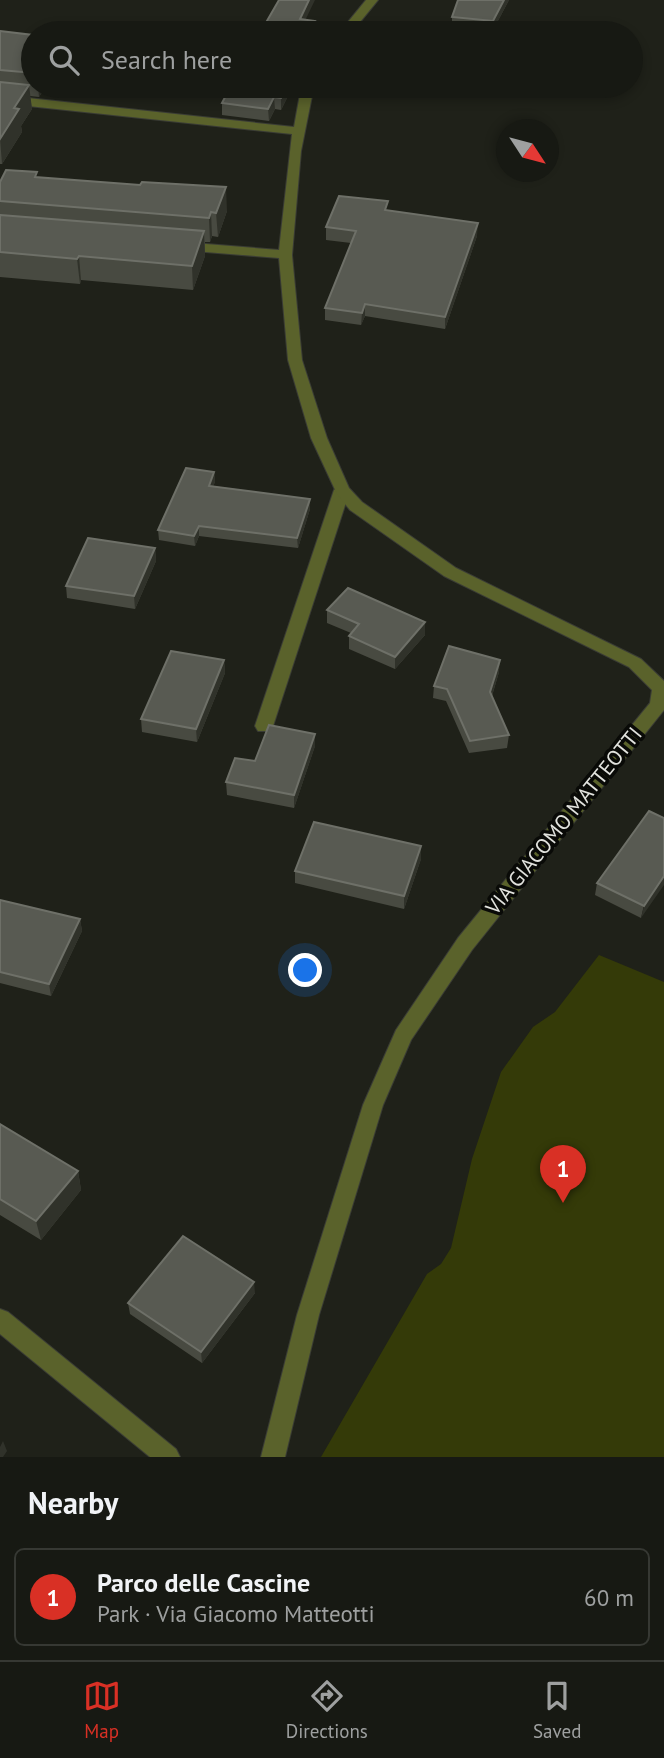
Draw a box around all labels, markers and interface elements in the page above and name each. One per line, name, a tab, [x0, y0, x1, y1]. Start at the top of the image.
search box	[21, 21, 643, 98]
icon: search	[45, 41, 83, 79]
text: Search here	[101, 43, 232, 76]
north arrow	[496, 119, 559, 182]
street label: VIA GIACOMO MATTEOTTI	[479, 721, 648, 921]
your location	[288, 953, 322, 987]
pin: 1	[540, 1145, 586, 1203]
text: Nearby	[28, 1483, 118, 1522]
text: Parco delle Cascine	[97, 1566, 310, 1599]
text: 1	[46, 1583, 60, 1612]
text: 60 m	[584, 1583, 634, 1612]
text: Park · Via Giacomo Matteotti	[97, 1599, 375, 1628]
tab: Map	[83, 1677, 121, 1743]
tab: Directions	[286, 1677, 368, 1743]
tab: Saved	[533, 1677, 581, 1743]

